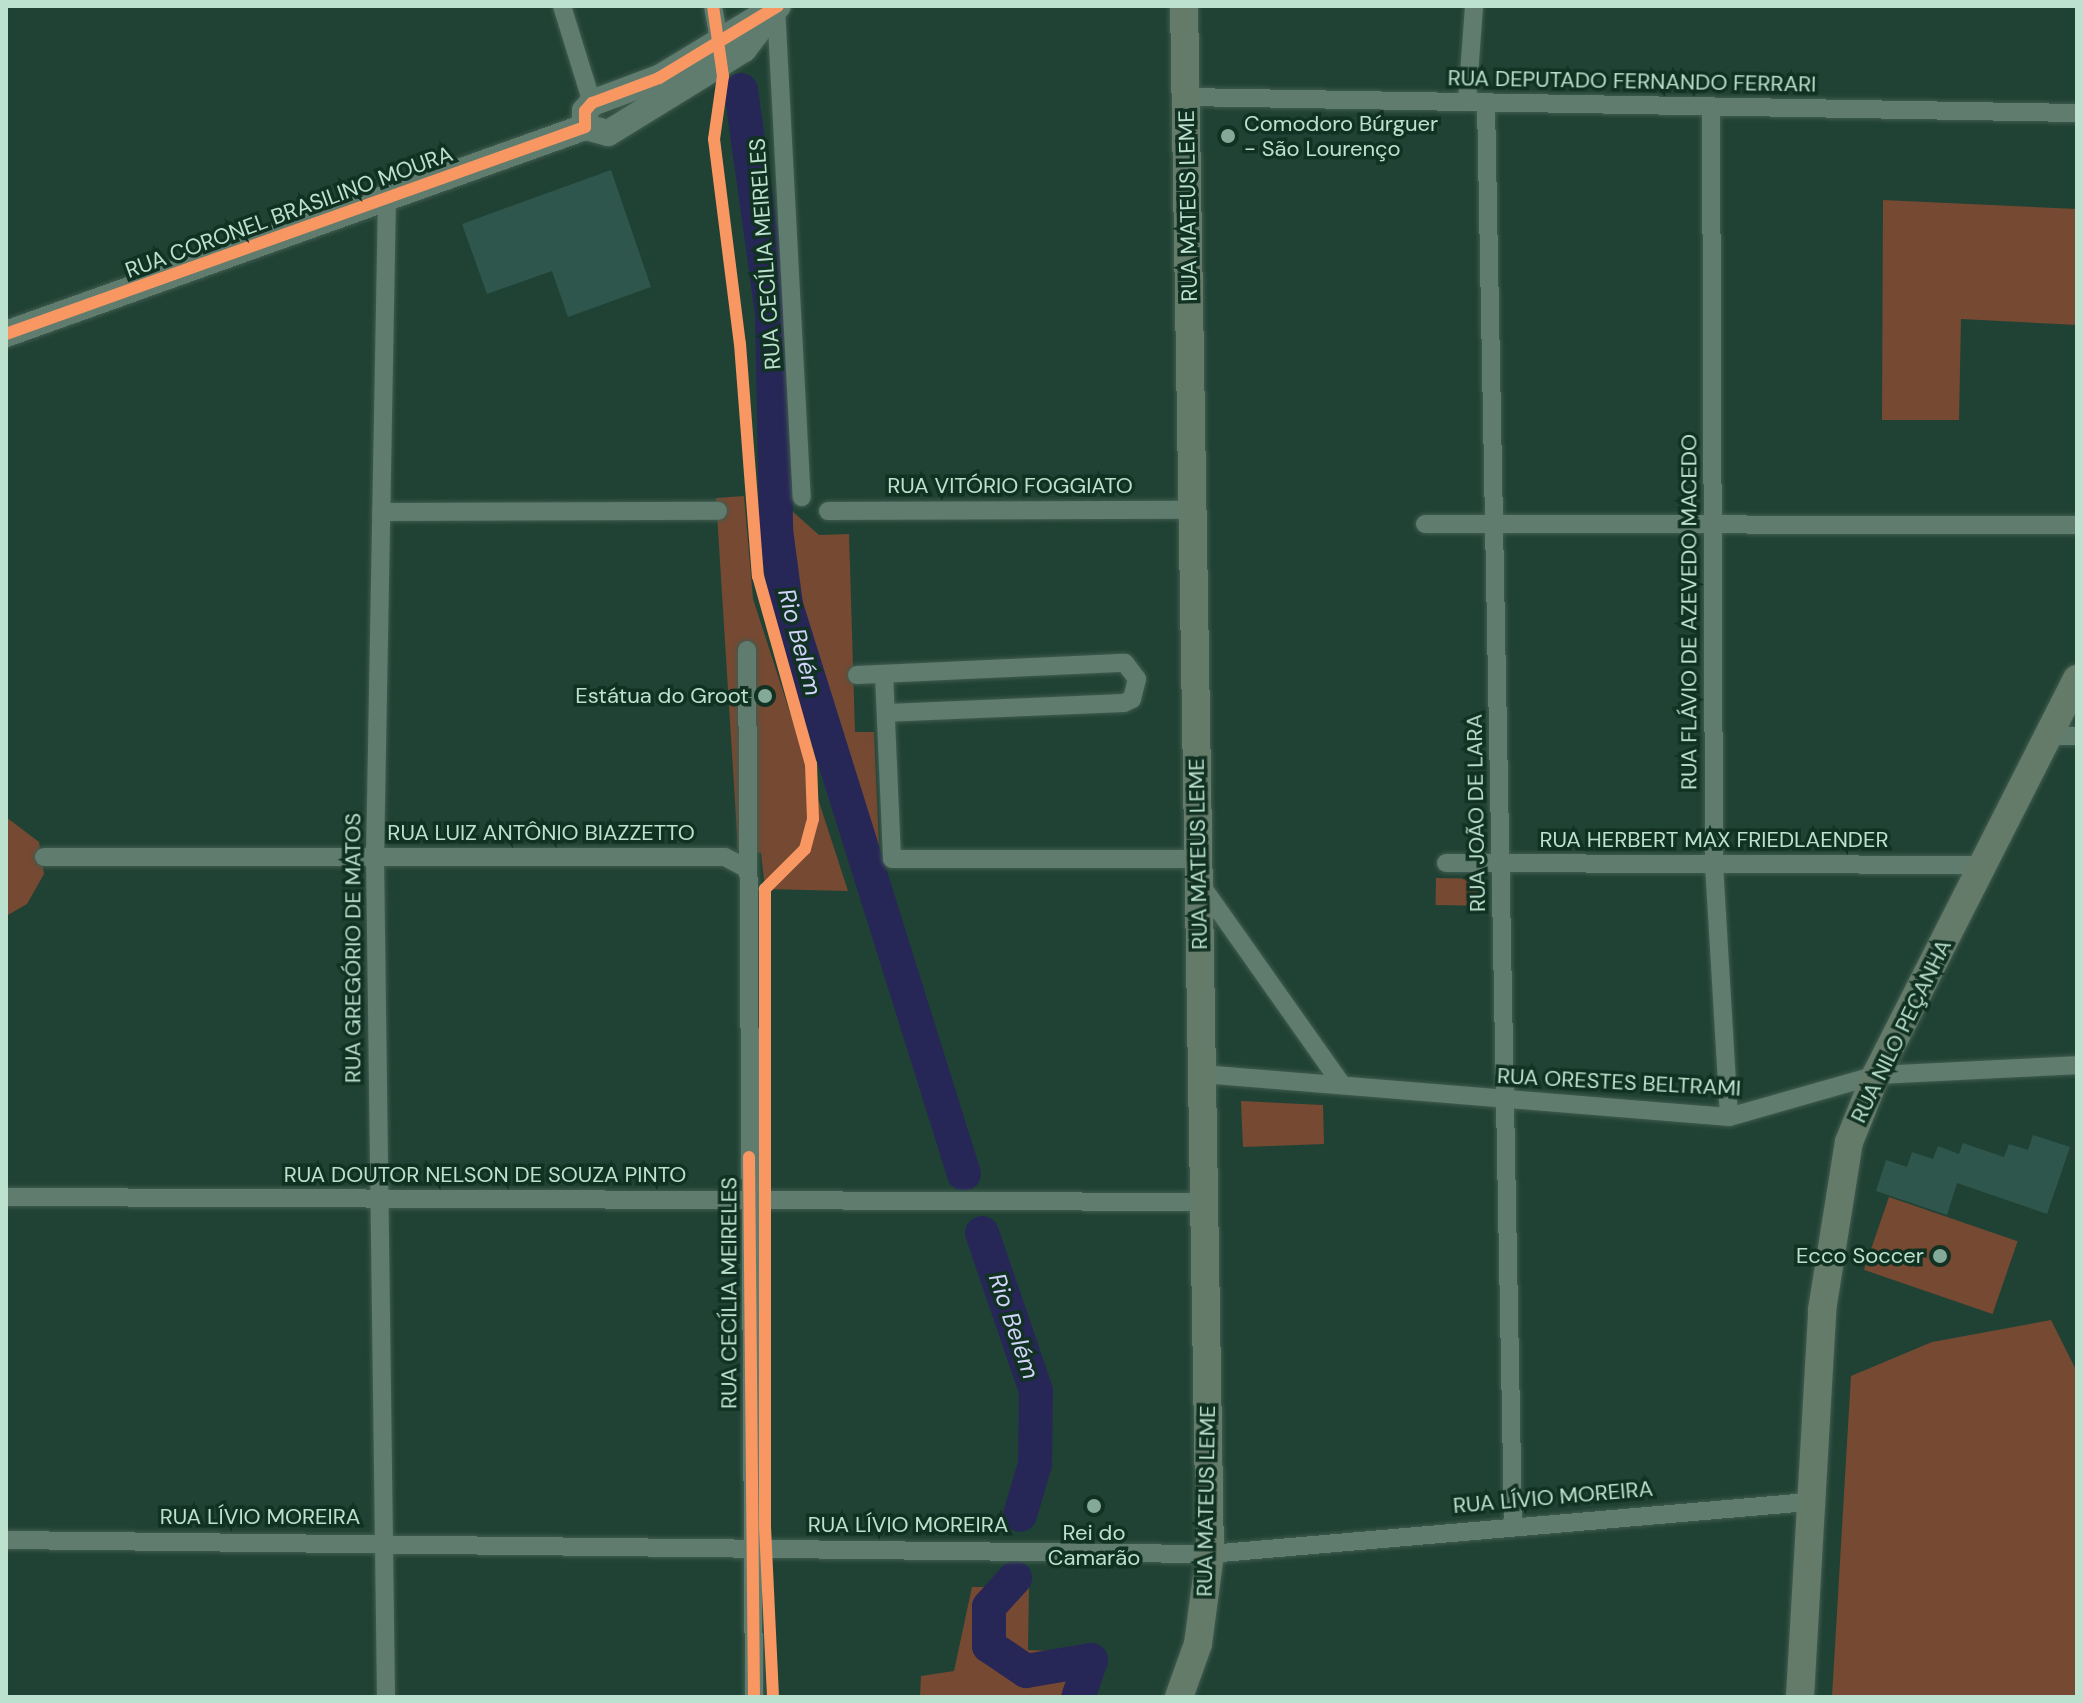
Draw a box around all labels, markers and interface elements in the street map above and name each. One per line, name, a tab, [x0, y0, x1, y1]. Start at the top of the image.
street label: RUA DEPUTADO FERNANDO FERRARI	[1447, 65, 1817, 97]
street label: RUA MATEUS LEME	[1173, 110, 1203, 302]
place label: Comodoro Búrguer - São Lourenço	[1244, 110, 1438, 162]
marker: Comodoro Búrguer - São Lourenço	[1219, 127, 1237, 145]
street label: RUA CECÍLIA MEIRELES	[744, 137, 786, 371]
street label: RUA CORONEL BRASILINO MOURA	[122, 140, 456, 284]
street label: RUA FLÁVIO DE AZEVEDO MACEDO	[1676, 434, 1702, 790]
street label: RUA VITÓRIO FOGGIATO	[887, 473, 1133, 499]
water label: Rio Belém	[772, 585, 828, 699]
place label: Estátua do Groot	[575, 683, 749, 709]
marker: Estátua do Groot	[756, 687, 774, 705]
street label: RUA JOÃO DE LARA	[1461, 714, 1491, 912]
street label: RUA MATEUS LEME	[1183, 758, 1213, 950]
street label: RUA GREGÓRIO DE MATOS	[340, 813, 366, 1083]
street label: RUA LUIZ ANTÔNIO BIAZZETTO	[387, 820, 695, 846]
street label: RUA HERBERT MAX FRIEDLAENDER	[1540, 827, 1888, 853]
street label: RUA NILO PEÇANHA	[1845, 935, 1957, 1127]
street label: RUA ORESTES BELTRAMI	[1496, 1062, 1742, 1102]
street label: RUA DOUTOR NELSON DE SOUZA PINTO	[284, 1162, 686, 1188]
street label: RUA CECÍLIA MEIRELES	[716, 1177, 742, 1409]
place label: Ecco Soccer	[1796, 1243, 1924, 1269]
marker: Ecco Soccer	[1931, 1247, 1949, 1265]
water label: Rio Belém	[983, 1270, 1045, 1382]
street label: RUA MATEUS LEME	[1191, 1405, 1221, 1597]
street label: RUA LÍVIO MOREIRA	[1452, 1475, 1654, 1519]
marker: Rei do Camarão	[1085, 1497, 1103, 1515]
street label: RUA LÍVIO MOREIRA	[160, 1504, 360, 1530]
street label: RUA LÍVIO MOREIRA	[808, 1512, 1008, 1538]
place label: Rei do Camarão	[1048, 1519, 1140, 1570]

